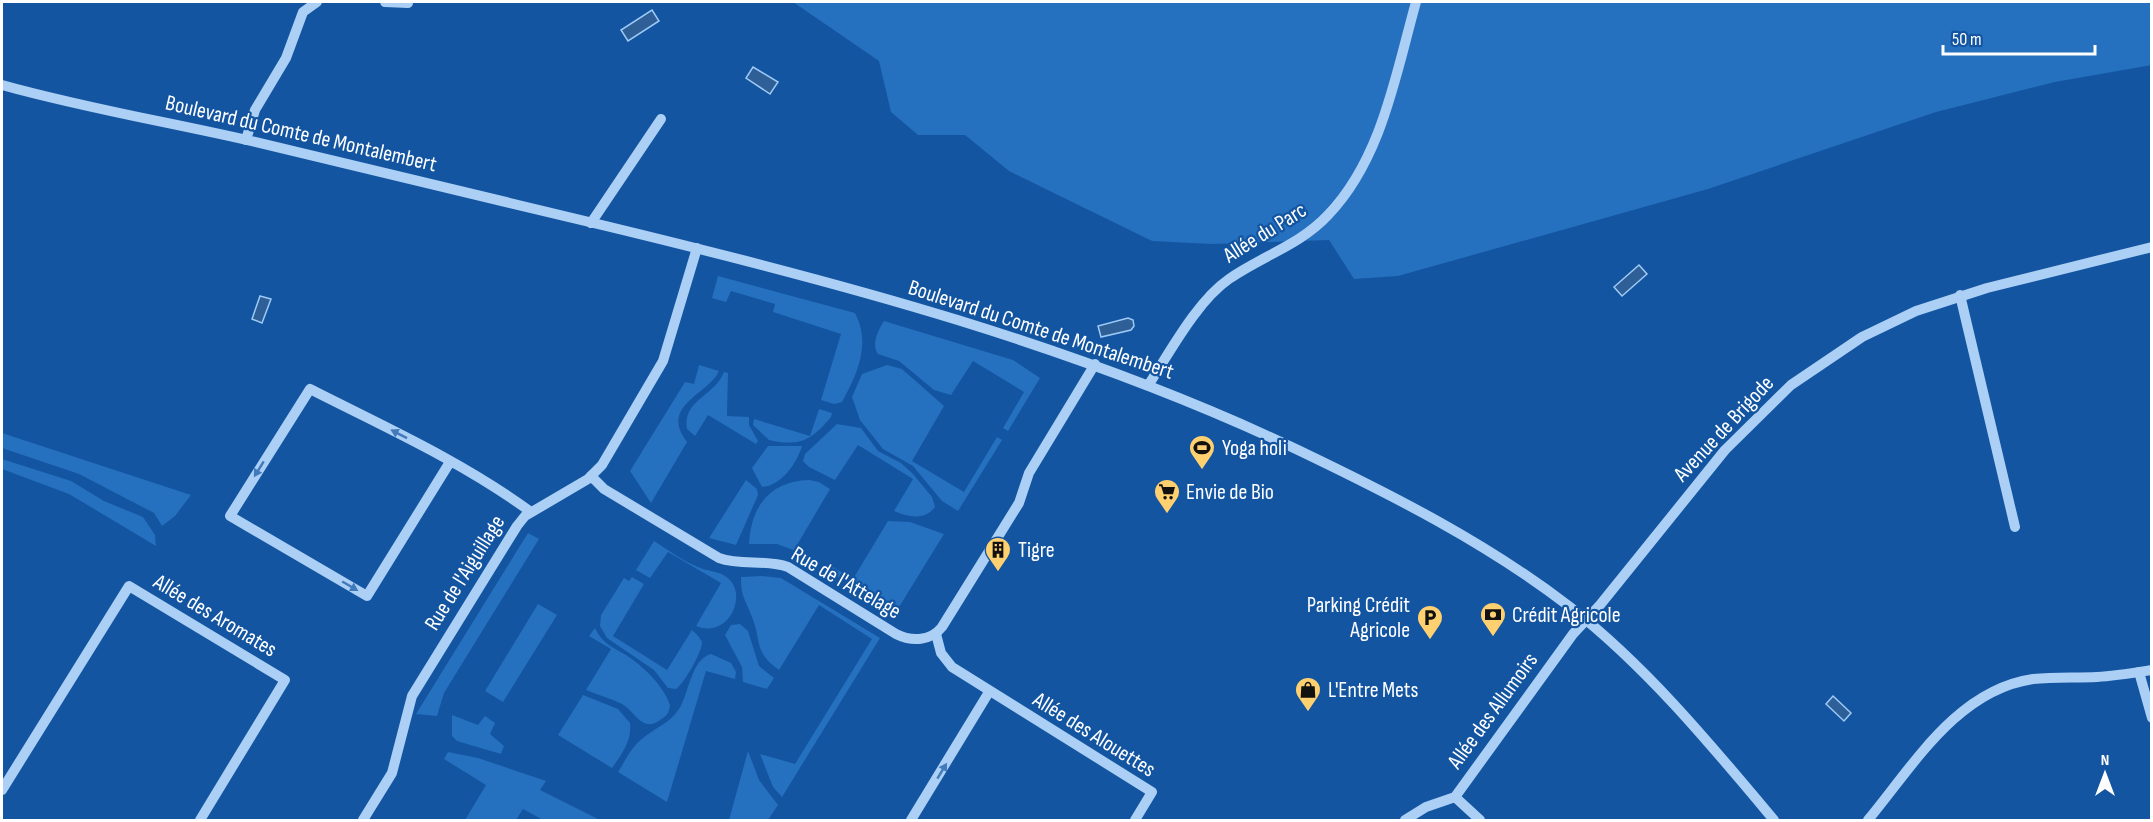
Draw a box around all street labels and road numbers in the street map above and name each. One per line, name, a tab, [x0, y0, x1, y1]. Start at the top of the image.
street label: Boulevard du Comte de Montalembert	[163, 90, 440, 178]
street label: Allée du Parc	[1217, 197, 1312, 270]
street label: Boulevard du Comte de Montalembert	[905, 274, 1177, 386]
street label: Avenue de Brigode	[1667, 370, 1780, 488]
street label: Rue de l'Aiguillage	[419, 510, 511, 636]
street label: Rue de l'Attelage	[786, 541, 906, 625]
street label: Allée des Aromates	[147, 568, 282, 663]
street label: Allée des Allumoirs	[1441, 648, 1544, 775]
street label: Allée des Alouettes	[1027, 686, 1160, 783]

